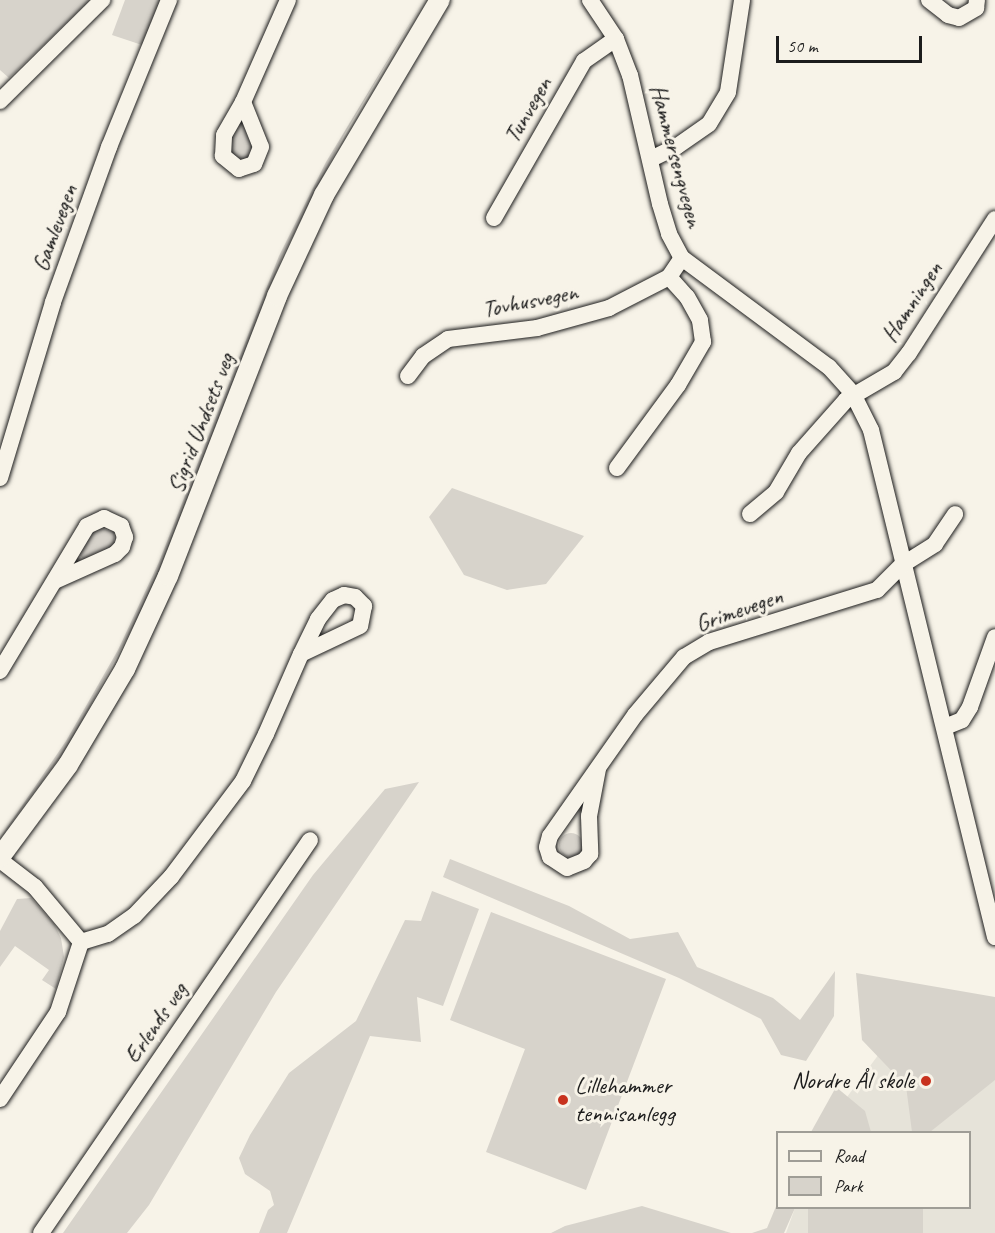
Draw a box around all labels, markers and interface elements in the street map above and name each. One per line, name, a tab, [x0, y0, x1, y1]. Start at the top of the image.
scale bar	[779, 24, 924, 62]
text: 50 m	[787, 35, 818, 57]
street label: Tunvegen	[498, 72, 558, 148]
street label: Hammersengvegen	[643, 81, 709, 231]
street label: Gamlevegen	[26, 181, 84, 275]
street label: Hamningen	[875, 256, 949, 348]
street label: Tovhusvegen	[480, 278, 580, 324]
street label: Sigrid Undsets veg	[161, 349, 241, 497]
street label: Grimevegen	[692, 582, 786, 638]
street label: Erlends veg	[118, 977, 194, 1069]
place label: Nordre Ål skole	[792, 1067, 914, 1095]
place label: Lillehammer tennisanlegg	[575, 1072, 675, 1128]
marker: Nordre Ål skole	[919, 1074, 933, 1088]
marker: Lillehammer tennisanlegg	[556, 1093, 570, 1107]
legend	[776, 1131, 971, 1209]
text: Road	[834, 1145, 864, 1167]
text: Park	[834, 1175, 863, 1197]

